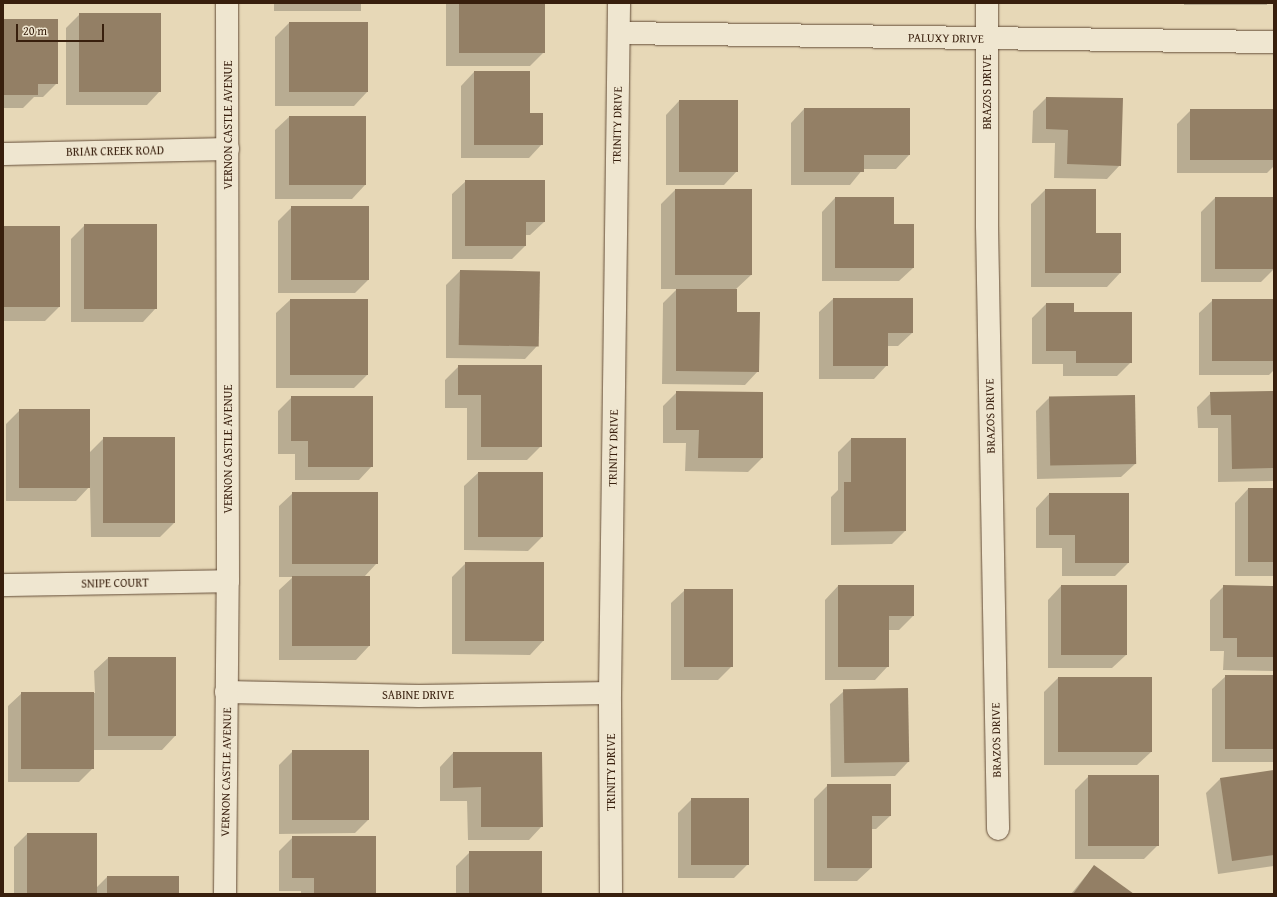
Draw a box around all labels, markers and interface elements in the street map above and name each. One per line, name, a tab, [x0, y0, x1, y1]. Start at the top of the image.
scale bar	[18, 16, 106, 42]
text: 20 m	[23, 22, 47, 39]
street label: PALUXY DRIVE	[908, 30, 984, 46]
street label: BRAZOS DRIVE	[980, 55, 994, 129]
street label: VERNON CASTLE AVENUE	[221, 60, 235, 190]
street label: TRINITY DRIVE	[609, 86, 625, 164]
street label: BRIAR CREEK ROAD	[66, 143, 164, 159]
street label: BRAZOS DRIVE	[982, 378, 998, 454]
street label: VERNON CASTLE AVENUE	[221, 384, 235, 514]
street label: TRINITY DRIVE	[605, 409, 621, 487]
street label: SNIPE COURT	[81, 575, 149, 591]
street label: SABINE DRIVE	[382, 688, 454, 702]
street label: BRAZOS DRIVE	[988, 702, 1004, 778]
street label: VERNON CASTLE AVENUE	[218, 707, 234, 837]
street label: TRINITY DRIVE	[604, 733, 618, 811]

